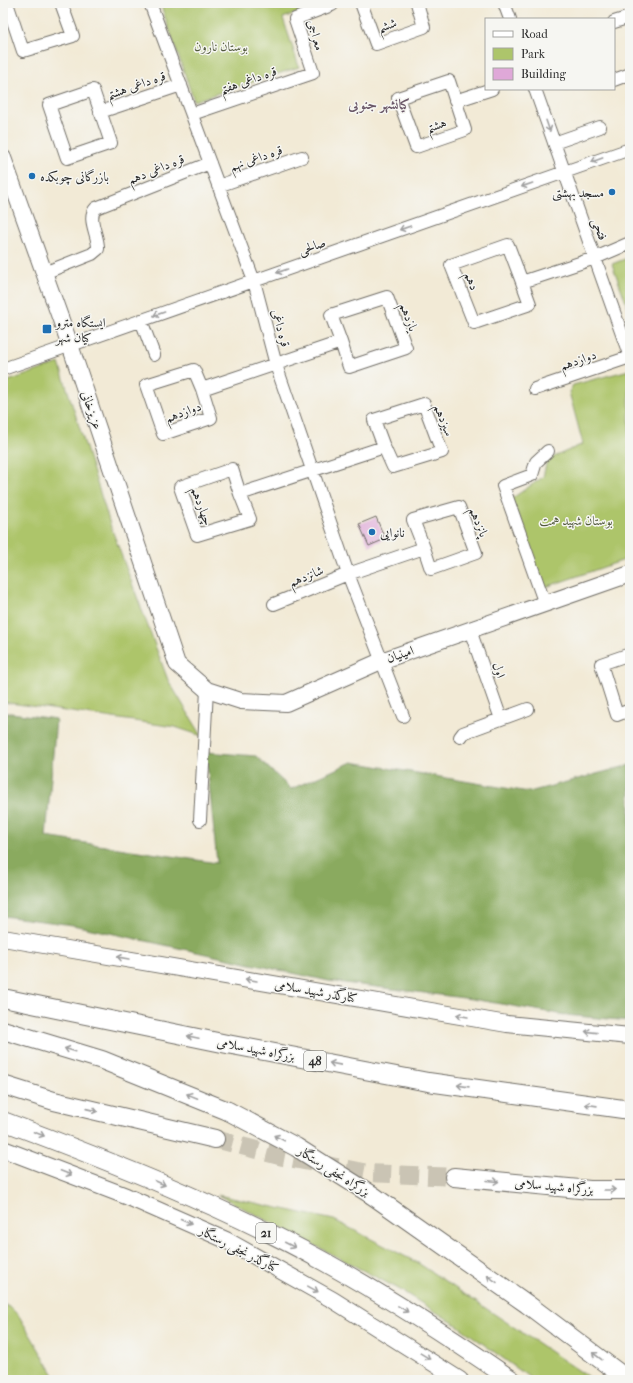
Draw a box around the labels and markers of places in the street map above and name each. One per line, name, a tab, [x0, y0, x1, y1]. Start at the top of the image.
place label: بازرگانی چوبکده	[40, 169, 109, 185]
marker: بازرگانی چوبکده	[27, 171, 37, 181]
place label: مسجد بهشتی	[552, 185, 604, 202]
marker: مسجد بهشتی	[607, 187, 617, 197]
place label: ایستگاه مترو کیان شهر	[54, 314, 106, 346]
marker: ایستگاه مترو کیان شهر	[41, 323, 53, 335]
place label: نانوایی	[380, 525, 405, 541]
marker: نانوایی	[367, 527, 377, 537]

